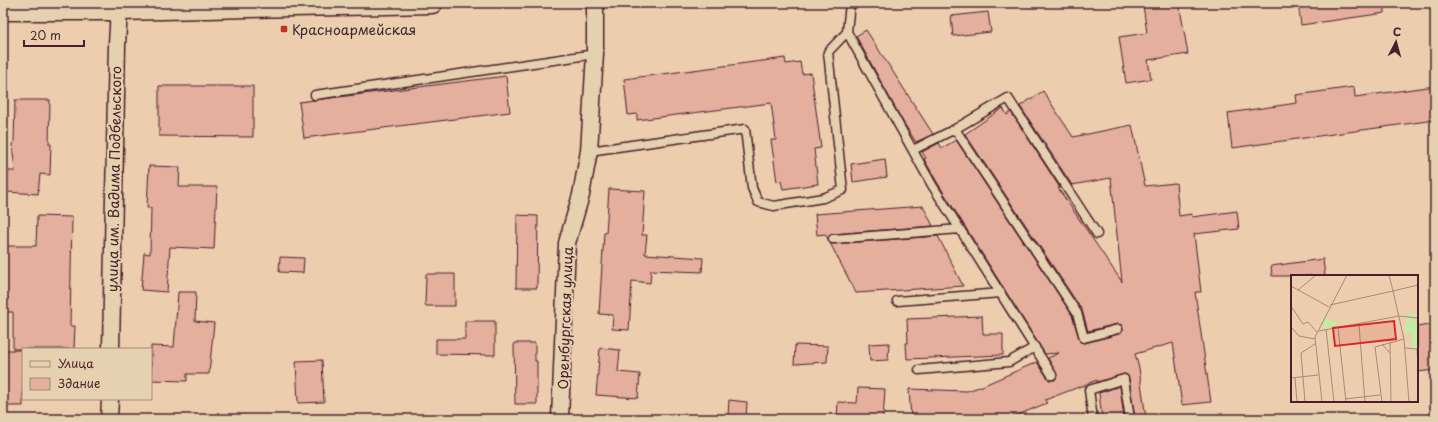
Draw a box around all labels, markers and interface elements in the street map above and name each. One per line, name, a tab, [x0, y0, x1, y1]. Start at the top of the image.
place label: Красноармейская	[292, 19, 416, 40]
scale bar	[24, 22, 84, 48]
north arrow	[1376, 22, 1416, 62]
text: С	[1392, 23, 1402, 40]
marker: Красноармейская	[279, 24, 289, 34]
text: 20 m	[30, 26, 61, 44]
street label: улица им. Вадима Подбельского	[102, 66, 126, 292]
street label: Оренбургская улица	[552, 246, 578, 390]
inset map	[1291, 275, 1418, 402]
legend	[22, 348, 152, 400]
text: Улица	[58, 354, 94, 372]
text: Здание	[58, 374, 100, 392]

